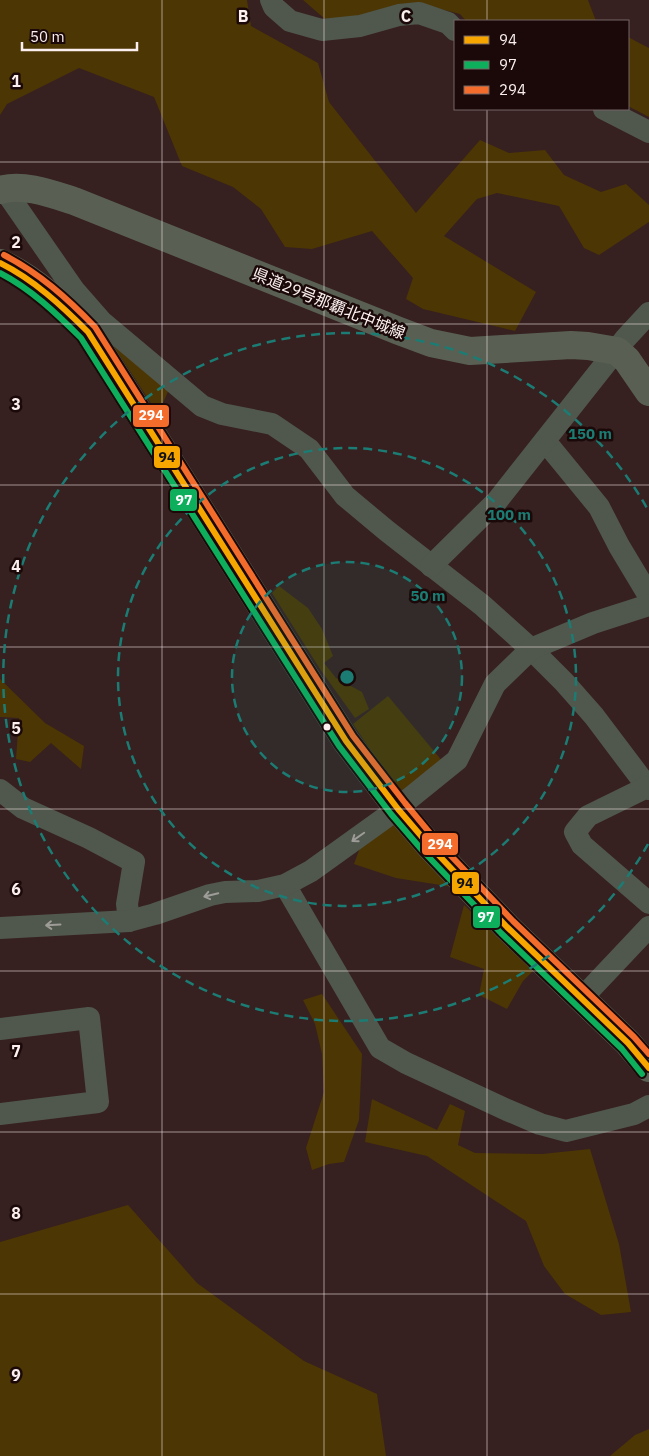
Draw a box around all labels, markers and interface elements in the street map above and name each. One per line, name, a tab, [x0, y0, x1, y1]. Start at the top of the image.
text: B	[238, 6, 249, 26]
text: C	[401, 6, 411, 26]
scale bar	[22, 20, 138, 52]
legend	[454, 20, 629, 110]
text: 50 m	[30, 27, 65, 46]
text: 94	[499, 30, 517, 49]
text: 97	[499, 55, 517, 74]
text: 1	[11, 71, 21, 91]
text: 294	[499, 80, 526, 99]
text: 2	[11, 232, 21, 252]
street label: 県道29号那覇北中城線	[250, 263, 408, 343]
text: 3	[11, 394, 21, 414]
line badge: 294	[132, 404, 170, 428]
text: 294	[138, 406, 164, 424]
text: 150 m	[568, 424, 612, 443]
line badge: 94	[153, 445, 181, 469]
text: 94	[159, 448, 175, 466]
line badge: 97	[169, 488, 198, 512]
text: 97	[176, 491, 192, 509]
text: 100 m	[487, 505, 531, 524]
text: 4	[11, 556, 21, 576]
text: 50 m	[411, 586, 445, 605]
centre of rings	[338, 668, 356, 686]
text: 5	[11, 718, 21, 738]
unlabelled marker	[322, 722, 332, 732]
one-way arrow	[352, 832, 366, 842]
line badge: 294	[421, 832, 459, 856]
text: 294	[427, 835, 453, 853]
line badge: 94	[451, 871, 480, 895]
text: 94	[457, 874, 473, 892]
text: 6	[11, 879, 21, 899]
one-way arrow	[204, 891, 220, 901]
line badge: 97	[472, 905, 501, 929]
text: 97	[478, 908, 494, 926]
one-way arrow	[45, 921, 61, 930]
text: 7	[11, 1041, 21, 1061]
text: 8	[11, 1203, 21, 1223]
text: 9	[11, 1365, 21, 1385]

